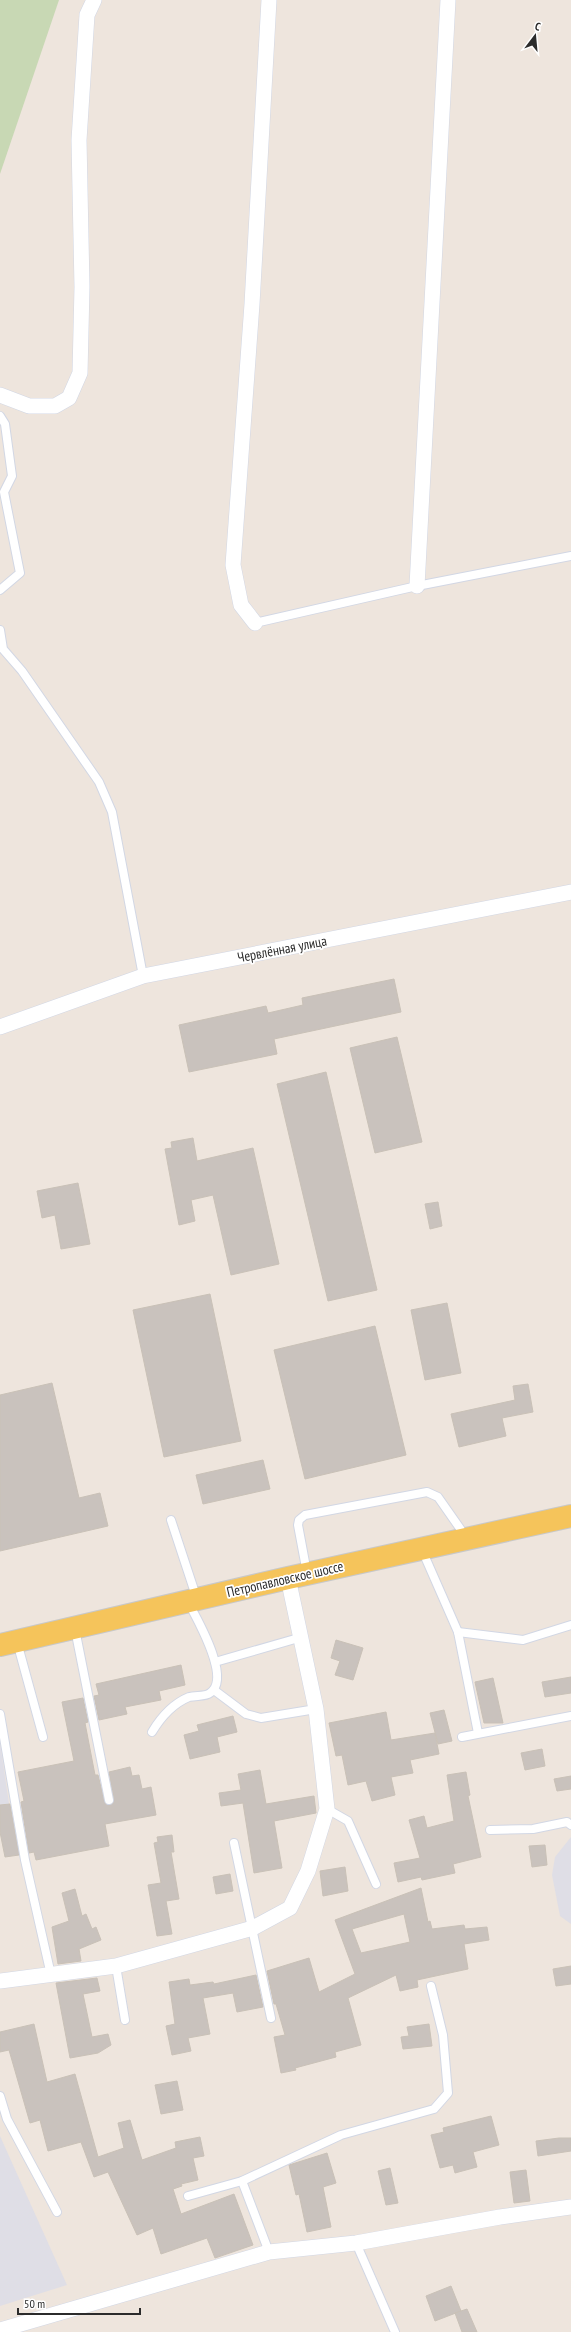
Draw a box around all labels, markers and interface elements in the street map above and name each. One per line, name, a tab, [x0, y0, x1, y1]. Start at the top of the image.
north arrow	[515, 16, 555, 56]
text: С	[533, 19, 542, 34]
street label: Червлённая улица	[236, 932, 328, 966]
street label: Петропавловское шоссе	[225, 1557, 345, 1601]
scale bar	[18, 2290, 140, 2316]
text: 50 m	[24, 2296, 45, 2311]

